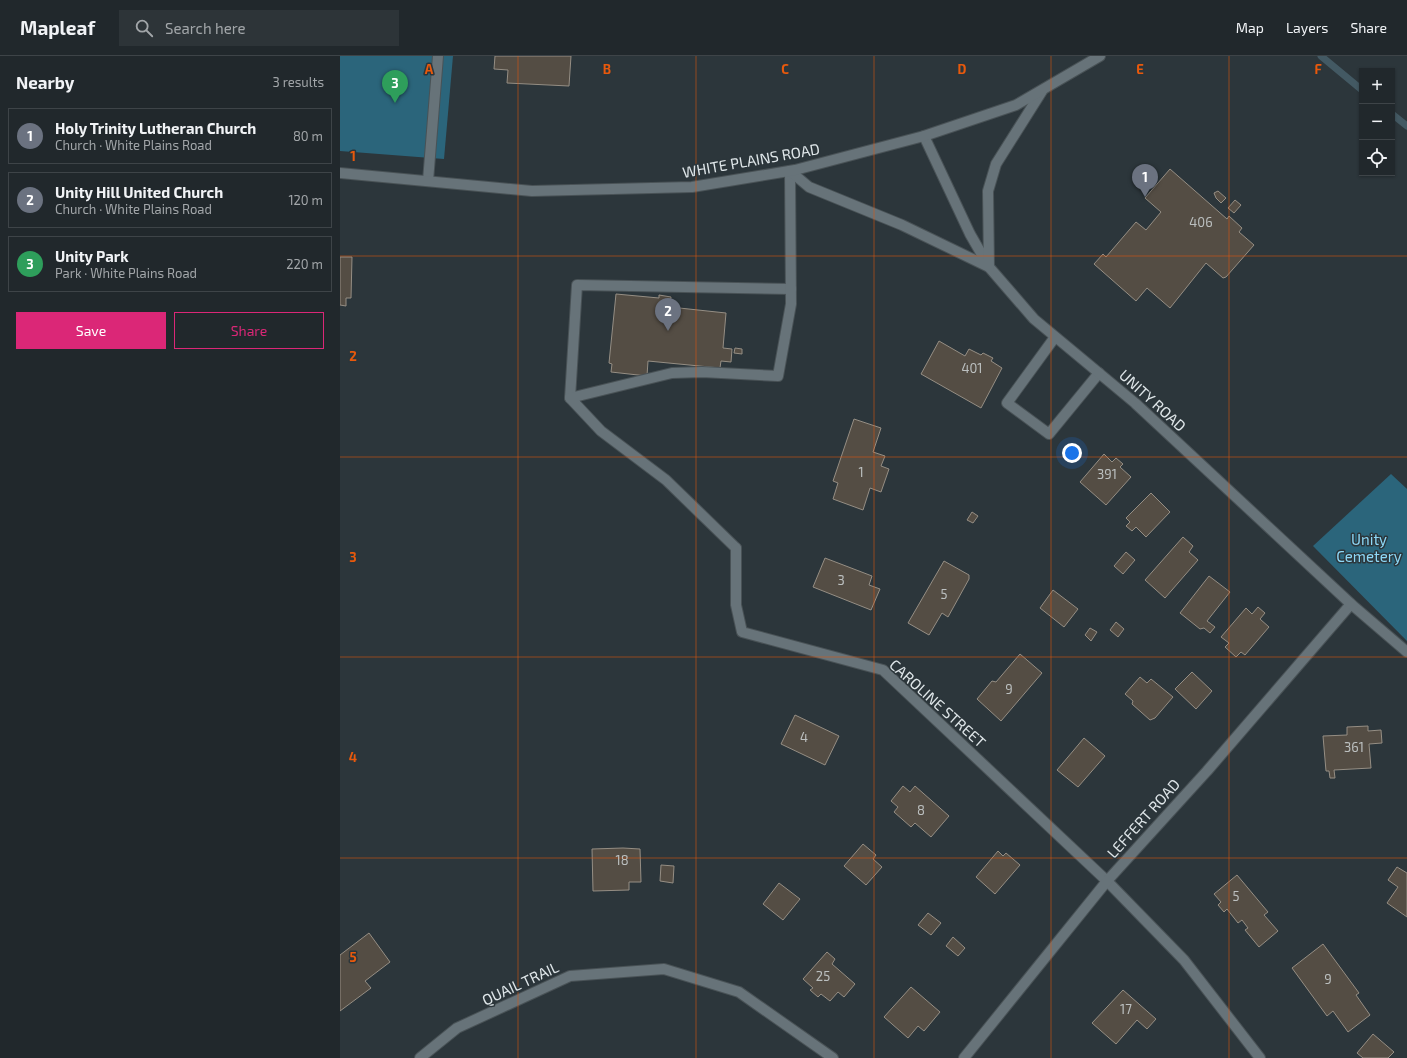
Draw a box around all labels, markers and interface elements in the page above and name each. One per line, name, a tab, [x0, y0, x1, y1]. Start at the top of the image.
search box	[119, 10, 399, 46]
text: Mapleaf	[20, 16, 95, 39]
icon: search	[133, 17, 155, 39]
text: Search here	[165, 19, 246, 37]
text: Map	[1236, 19, 1264, 36]
text: Layers	[1286, 19, 1328, 36]
text: Share	[1350, 19, 1387, 36]
text: A	[425, 61, 434, 77]
text: B	[603, 61, 611, 77]
text: C	[781, 61, 789, 77]
text: D	[958, 61, 967, 77]
text: E	[1136, 61, 1144, 77]
text: F	[1314, 61, 1322, 77]
map controls	[1359, 68, 1395, 176]
button: +	[1359, 68, 1395, 104]
pin: 3	[382, 70, 408, 103]
text: Nearby	[16, 72, 74, 92]
text: 3 results	[273, 74, 324, 90]
button: −	[1359, 104, 1395, 140]
text: Holy Trinity Lutheran Church	[55, 119, 256, 137]
text: 1	[27, 128, 33, 144]
text: 80 m	[293, 128, 323, 144]
text: Church · White Plains Road	[55, 137, 212, 153]
street label: WHITE PLAINS ROAD	[681, 139, 821, 181]
button: locate	[1359, 140, 1395, 176]
text: 1	[350, 148, 356, 164]
pin: 1	[1132, 164, 1158, 197]
text: Unity Hill United Church	[55, 183, 223, 201]
text: 2	[26, 192, 34, 208]
text: 120 m	[288, 192, 323, 208]
text: Church · White Plains Road	[55, 201, 212, 217]
house number: 406	[1189, 214, 1213, 230]
text: Unity Park	[55, 247, 129, 265]
text: 3	[26, 256, 34, 272]
text: 220 m	[286, 256, 323, 272]
text: Park · White Plains Road	[55, 265, 197, 281]
pin: 2	[655, 298, 681, 331]
button: Save	[16, 312, 166, 349]
button: Share	[174, 312, 324, 349]
text: 2	[349, 348, 357, 364]
house number: 401	[961, 360, 983, 376]
street label: UNITY ROAD	[1116, 365, 1190, 435]
your location	[1062, 443, 1082, 463]
house number: 1	[858, 464, 864, 480]
house number: 391	[1097, 466, 1117, 482]
park label: Unity Cemetery	[1336, 530, 1402, 565]
text: 3	[349, 549, 357, 565]
house number: 3	[837, 572, 845, 588]
house number: 5	[941, 586, 948, 602]
street label: CAROLINE STREET	[886, 655, 990, 751]
house number: 9	[1005, 681, 1013, 697]
house number: 4	[800, 729, 808, 745]
house number: 361	[1344, 739, 1364, 755]
text: 4	[349, 749, 357, 765]
street label: LEFFERT ROAD	[1103, 775, 1183, 861]
house number: 8	[917, 802, 925, 818]
house number: 18	[615, 852, 629, 868]
house number: 5	[1233, 888, 1240, 904]
text: 5	[349, 949, 357, 965]
street label: QUAIL TRAIL	[479, 957, 562, 1010]
house number: 25	[816, 968, 830, 984]
house number: 9	[1324, 971, 1332, 987]
house number: 17	[1120, 1001, 1132, 1017]

